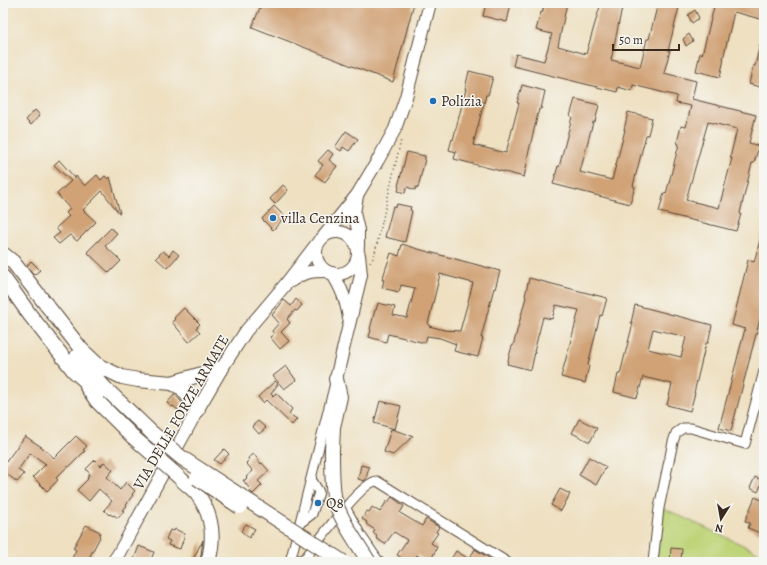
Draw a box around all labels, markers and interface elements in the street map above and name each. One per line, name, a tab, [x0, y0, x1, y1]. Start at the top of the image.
scale bar	[613, 26, 679, 52]
text: 50 m	[619, 32, 643, 48]
place label: Polizia	[441, 91, 482, 111]
marker: Polizia	[428, 96, 438, 106]
place label: villa Cenzina	[280, 208, 360, 228]
marker: villa Cenzina	[268, 213, 278, 223]
street label: VIA DELLE FORZE ARMATE	[128, 331, 234, 494]
place label: Q8	[326, 493, 344, 513]
marker: Q8	[313, 498, 323, 508]
north arrow	[701, 499, 741, 539]
text: N	[714, 520, 725, 536]

